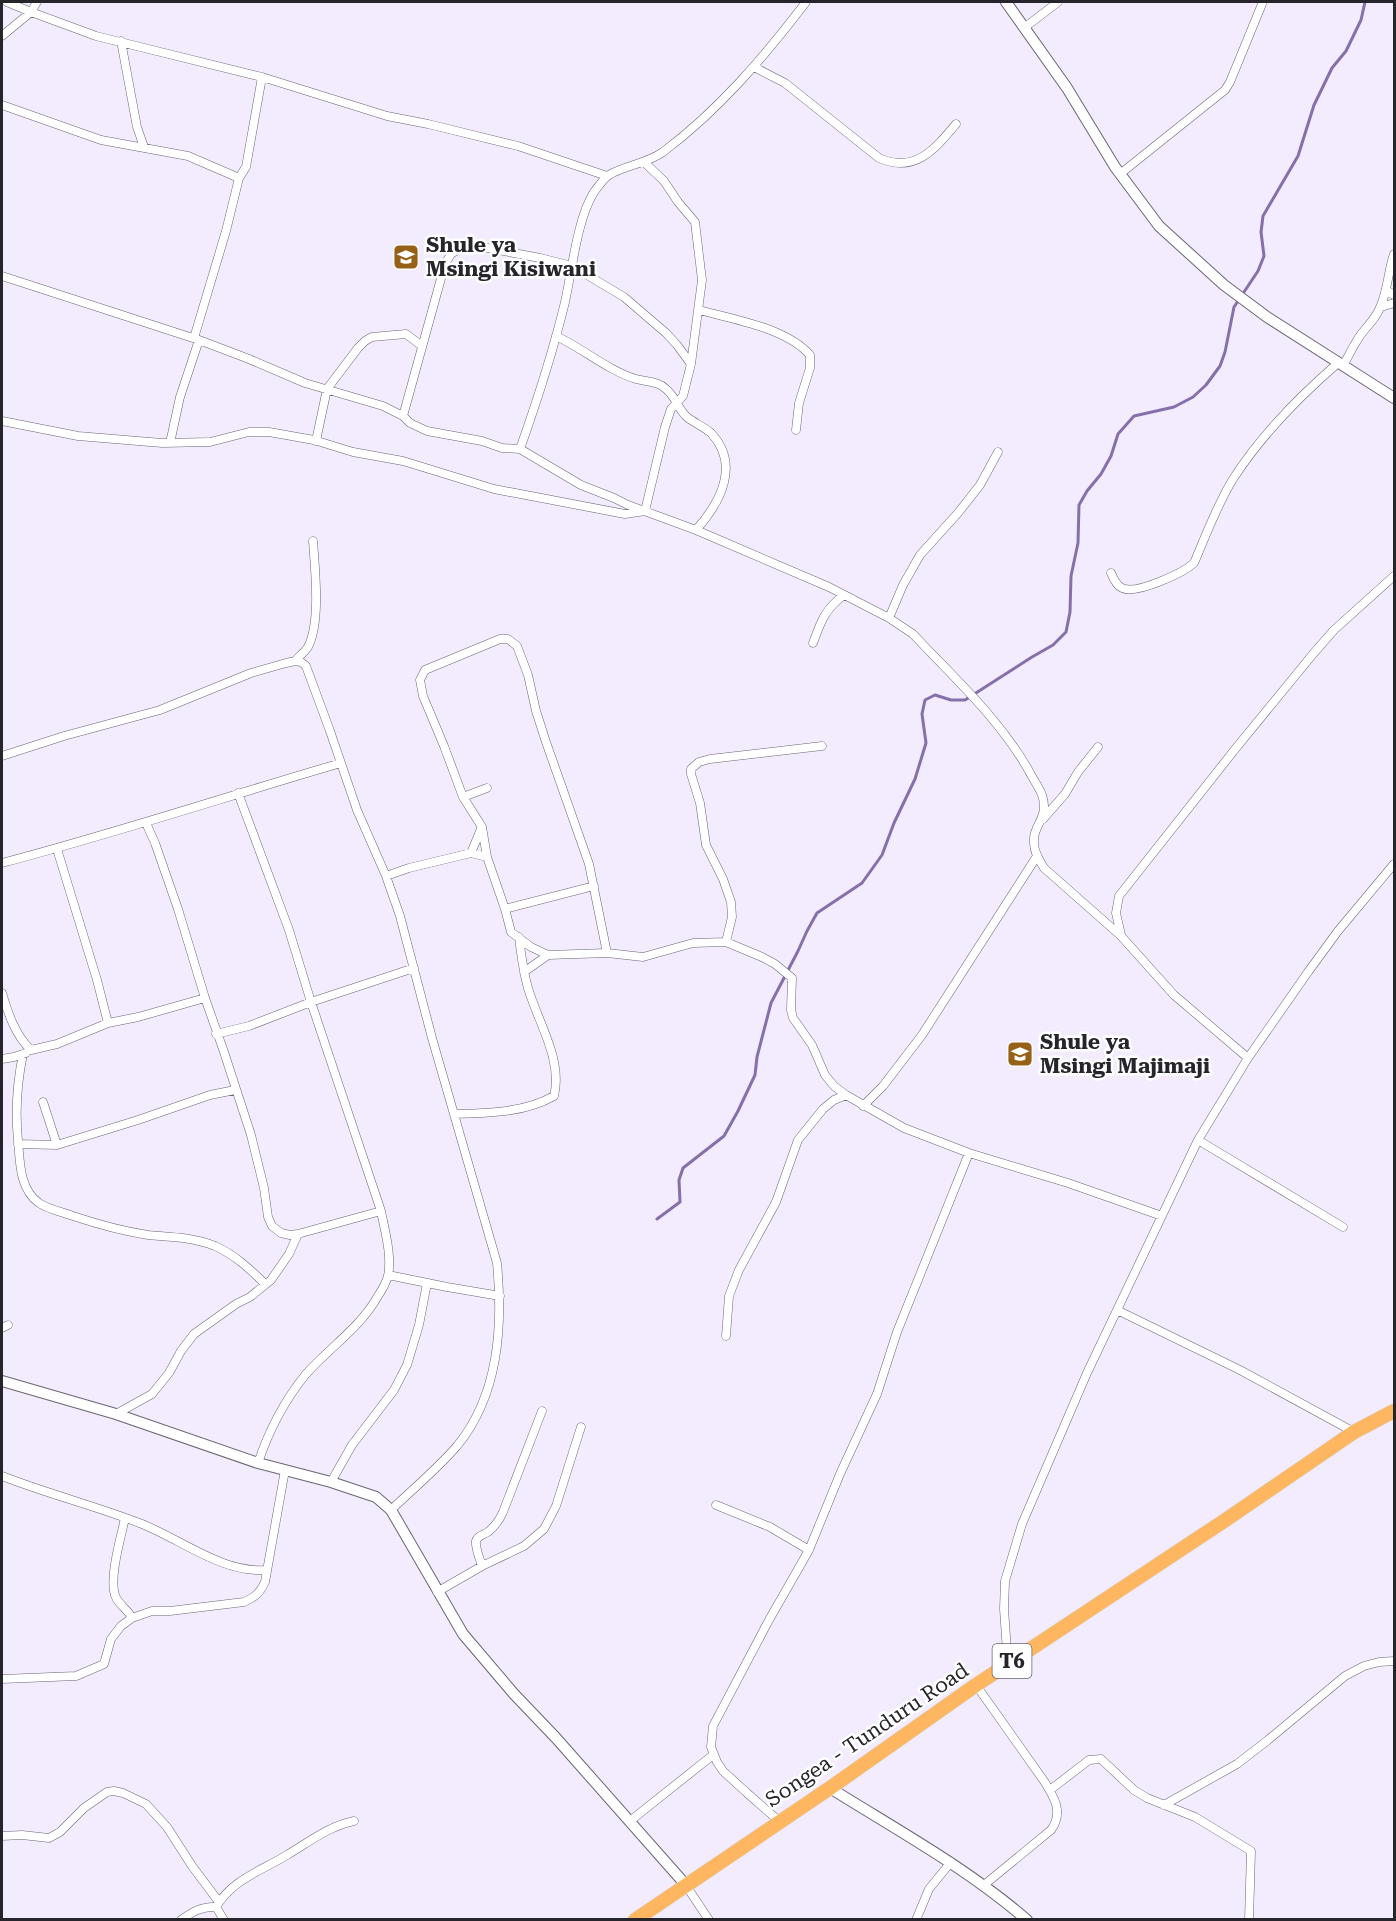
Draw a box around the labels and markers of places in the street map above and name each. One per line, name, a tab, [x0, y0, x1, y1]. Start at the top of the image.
place label: Shule ya Msingi Kisiwani	[426, 233, 596, 281]
school or university icon: Shule ya Msingi Kisiwani	[391, 242, 421, 272]
place label: Shule ya Msingi Majimaji	[1040, 1030, 1210, 1078]
school or university icon: Shule ya Msingi Majimaji	[1005, 1039, 1035, 1069]

